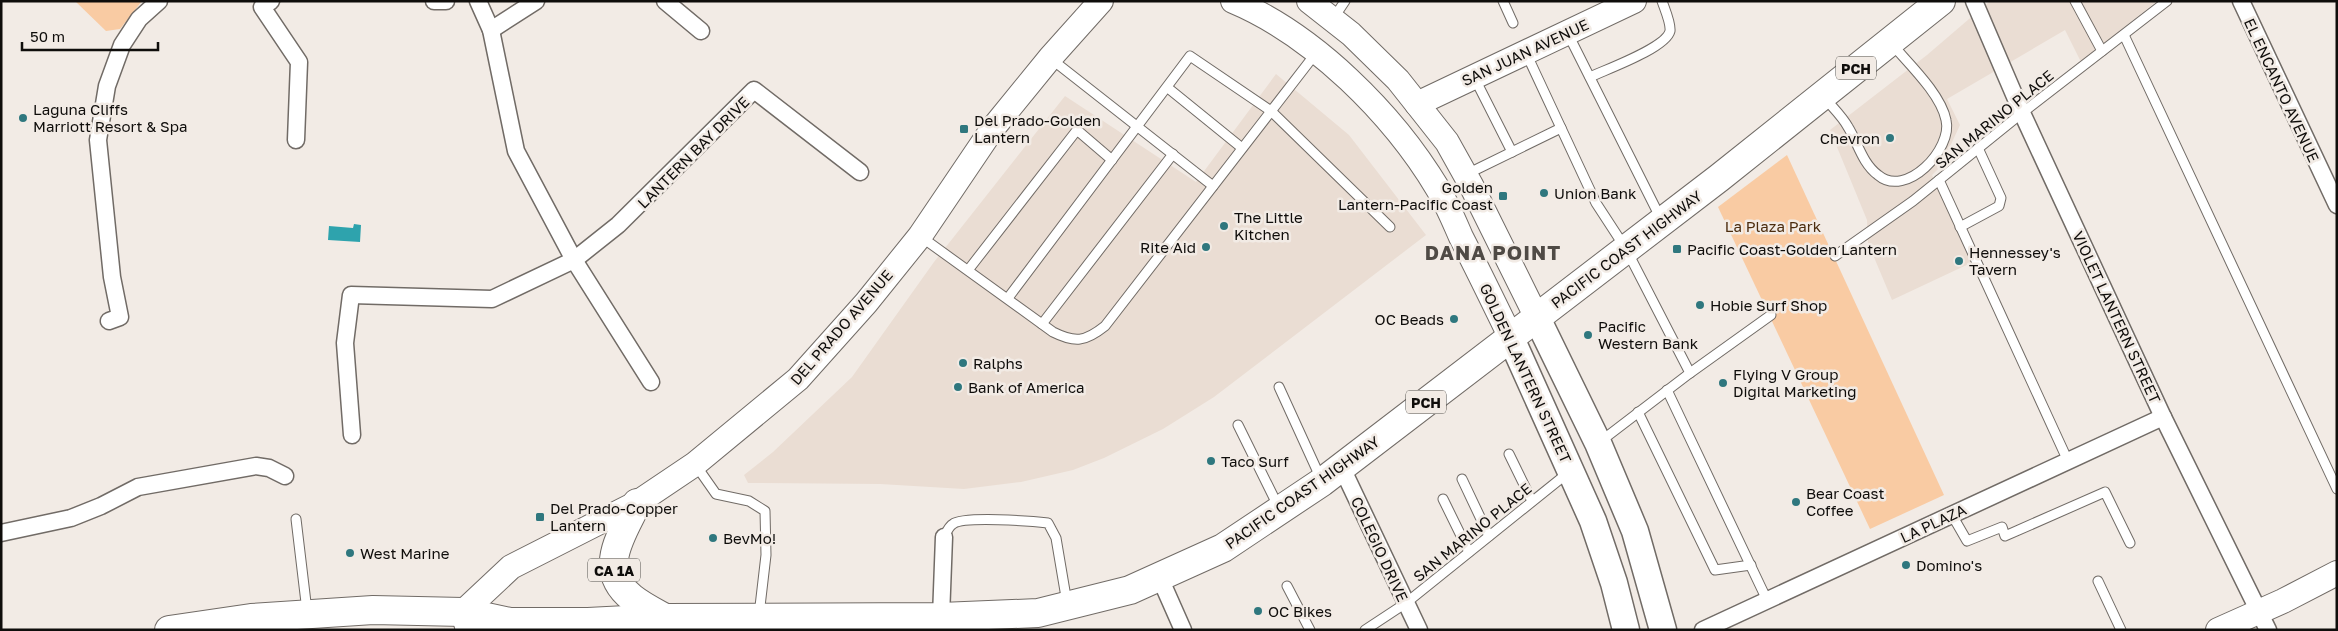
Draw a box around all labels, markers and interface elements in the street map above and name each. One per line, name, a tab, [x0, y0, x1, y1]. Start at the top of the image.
street label: SAN JUAN AVENUE	[1459, 15, 1591, 89]
street label: EL ENCANTO AVENUE	[2241, 15, 2323, 165]
scale bar	[22, 20, 159, 52]
text: 50 m	[30, 27, 65, 45]
road number: PCH	[1836, 56, 1876, 80]
street label: SAN MARINO PLACE	[1931, 66, 2057, 172]
street label: LANTERN BAY DRIVE	[633, 92, 753, 212]
place label: Laguna Cliffs Marriott Resort & Spa	[33, 100, 187, 135]
place label: Del Prado-Golden Lantern	[974, 111, 1101, 146]
marker: Laguna Cliffs Marriott Resort & Spa	[17, 112, 29, 124]
marker: Del Prado-Golden Lantern	[958, 123, 970, 135]
place label: Chevron	[1820, 129, 1880, 147]
marker: Chevron	[1884, 132, 1896, 144]
place label: Golden Lantern-Pacific Coast	[1338, 178, 1493, 213]
place label: Union Bank	[1554, 184, 1637, 202]
street label: PACIFIC COAST HIGHWAY	[1547, 186, 1705, 312]
marker: Union Bank	[1538, 187, 1550, 199]
marker: Golden Lantern-Pacific Coast	[1497, 190, 1509, 202]
place label: The Little Kitchen	[1234, 208, 1303, 243]
park label: La Plaza Park	[1725, 217, 1822, 235]
marker: The Little Kitchen	[1218, 220, 1230, 232]
street label: VIOLET LANTERN STREET	[2069, 228, 2165, 406]
place label: Rite Aid	[1140, 238, 1196, 256]
district label: DANA POINT	[1425, 240, 1561, 264]
place label: Pacific Coast-Golden Lantern	[1687, 240, 1897, 258]
marker: Rite Aid	[1200, 241, 1212, 253]
marker: Pacific Coast-Golden Lantern	[1671, 243, 1683, 255]
place label: Hennessey's Tavern	[1969, 243, 2061, 278]
marker: Hennessey's Tavern	[1953, 255, 1965, 267]
street label: DEL PRADO AVENUE	[786, 266, 896, 388]
street label: GOLDEN LANTERN STREET	[1476, 280, 1576, 466]
place label: Hobie Surf Shop	[1710, 296, 1827, 314]
marker: Hobie Surf Shop	[1694, 299, 1706, 311]
place label: OC Beads	[1375, 310, 1444, 328]
marker: OC Beads	[1448, 313, 1460, 325]
place label: Pacific Western Bank	[1598, 317, 1699, 352]
marker: Pacific Western Bank	[1582, 329, 1594, 341]
place label: Ralphs	[973, 354, 1023, 372]
marker: Ralphs	[957, 357, 969, 369]
place label: Flying V Group Digital Marketing	[1733, 365, 1856, 400]
marker: Flying V Group Digital Marketing	[1717, 377, 1729, 389]
place label: Bank of America	[968, 378, 1085, 396]
marker: Bank of America	[952, 381, 964, 393]
road number: PCH	[1406, 391, 1446, 414]
street label: PACIFIC COAST HIGHWAY	[1221, 432, 1383, 552]
place label: Taco Surf	[1221, 452, 1289, 470]
marker: Taco Surf	[1205, 455, 1217, 467]
street label: SAN MARINO PLACE	[1409, 479, 1535, 585]
place label: Bear Coast Coffee	[1806, 484, 1884, 519]
street label: COLEGIO DRIVE	[1348, 494, 1412, 604]
marker: Bear Coast Coffee	[1790, 496, 1802, 508]
place label: Del Prado-Copper Lantern	[550, 499, 678, 534]
street label: LA PLAZA	[1897, 500, 1969, 546]
marker: Del Prado-Copper Lantern	[534, 511, 546, 523]
place label: BevMo!	[723, 529, 776, 547]
marker: BevMo!	[707, 532, 719, 544]
place label: West Marine	[360, 544, 450, 562]
marker: West Marine	[344, 547, 356, 559]
place label: Domino's	[1916, 556, 1982, 574]
road number: CA 1A	[588, 558, 640, 582]
marker: Domino's	[1900, 559, 1912, 571]
place label: OC Bikes	[1268, 602, 1332, 620]
marker: OC Bikes	[1252, 605, 1264, 617]

